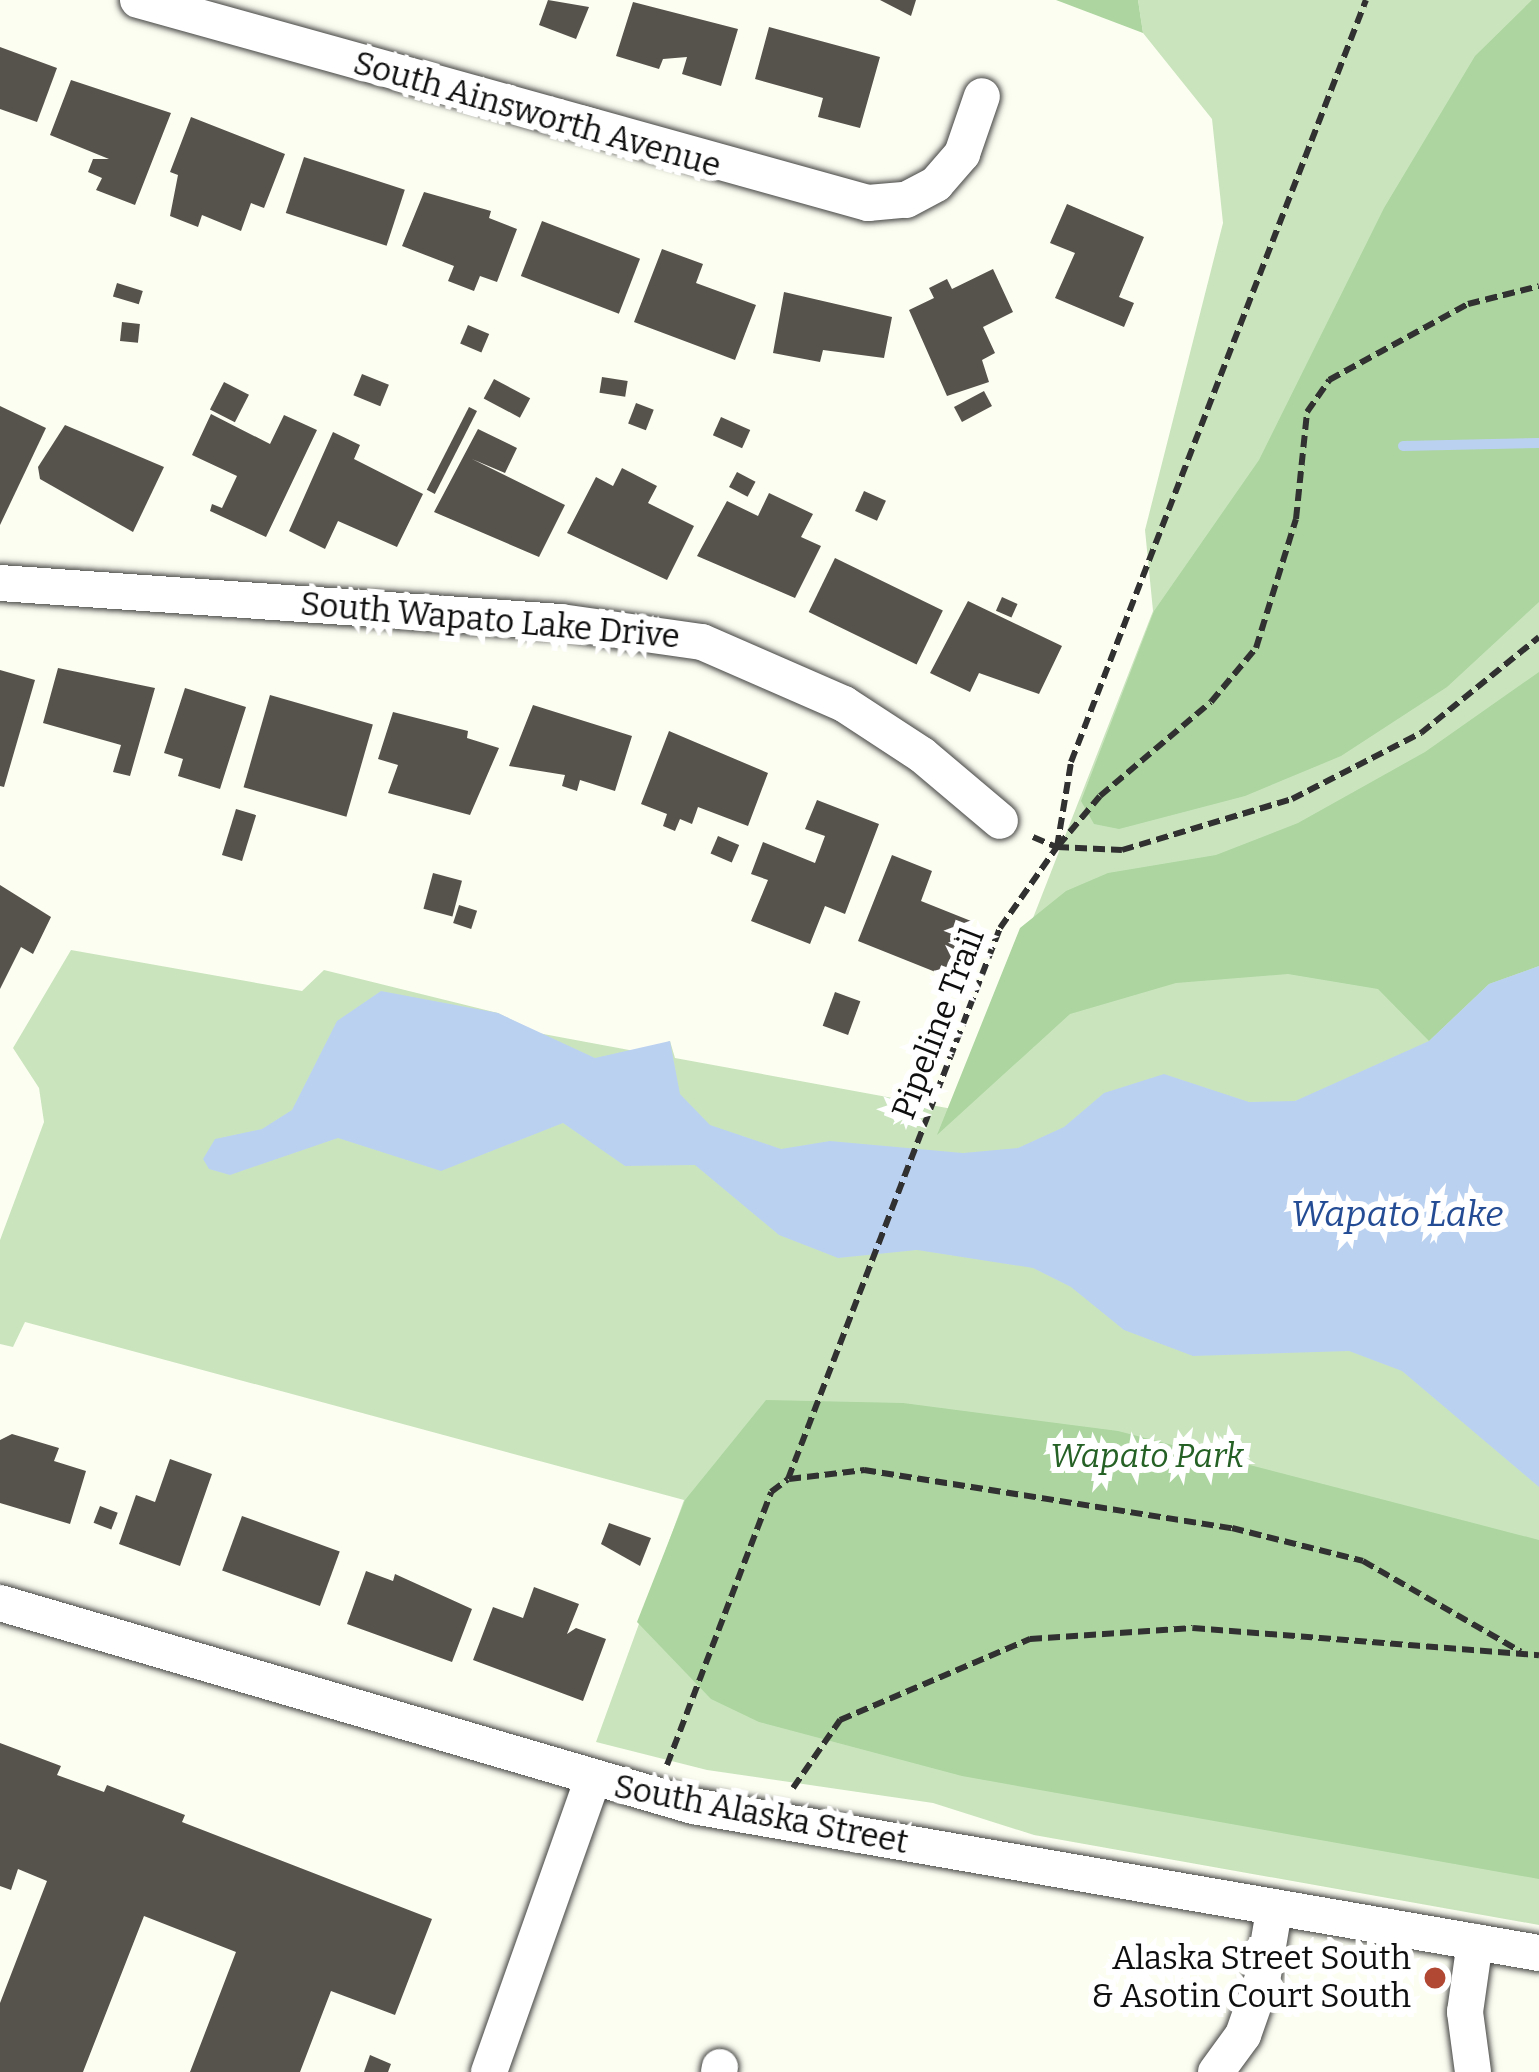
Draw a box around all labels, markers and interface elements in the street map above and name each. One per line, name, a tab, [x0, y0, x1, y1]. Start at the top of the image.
street label: South Ainsworth Avenue	[349, 44, 725, 186]
street label: South Wapato Lake Drive	[299, 585, 681, 657]
street label: Pipeline Trail	[884, 923, 994, 1125]
water label: Wapato Lake	[1291, 1193, 1503, 1237]
park label: Wapato Park	[1050, 1437, 1244, 1477]
street label: South Alaska Street	[610, 1767, 912, 1863]
place label: Alaska Street South & Asotin Court South	[1091, 1939, 1411, 2017]
marker: Alaska Street South & Asotin Court South	[1422, 1965, 1448, 1991]

